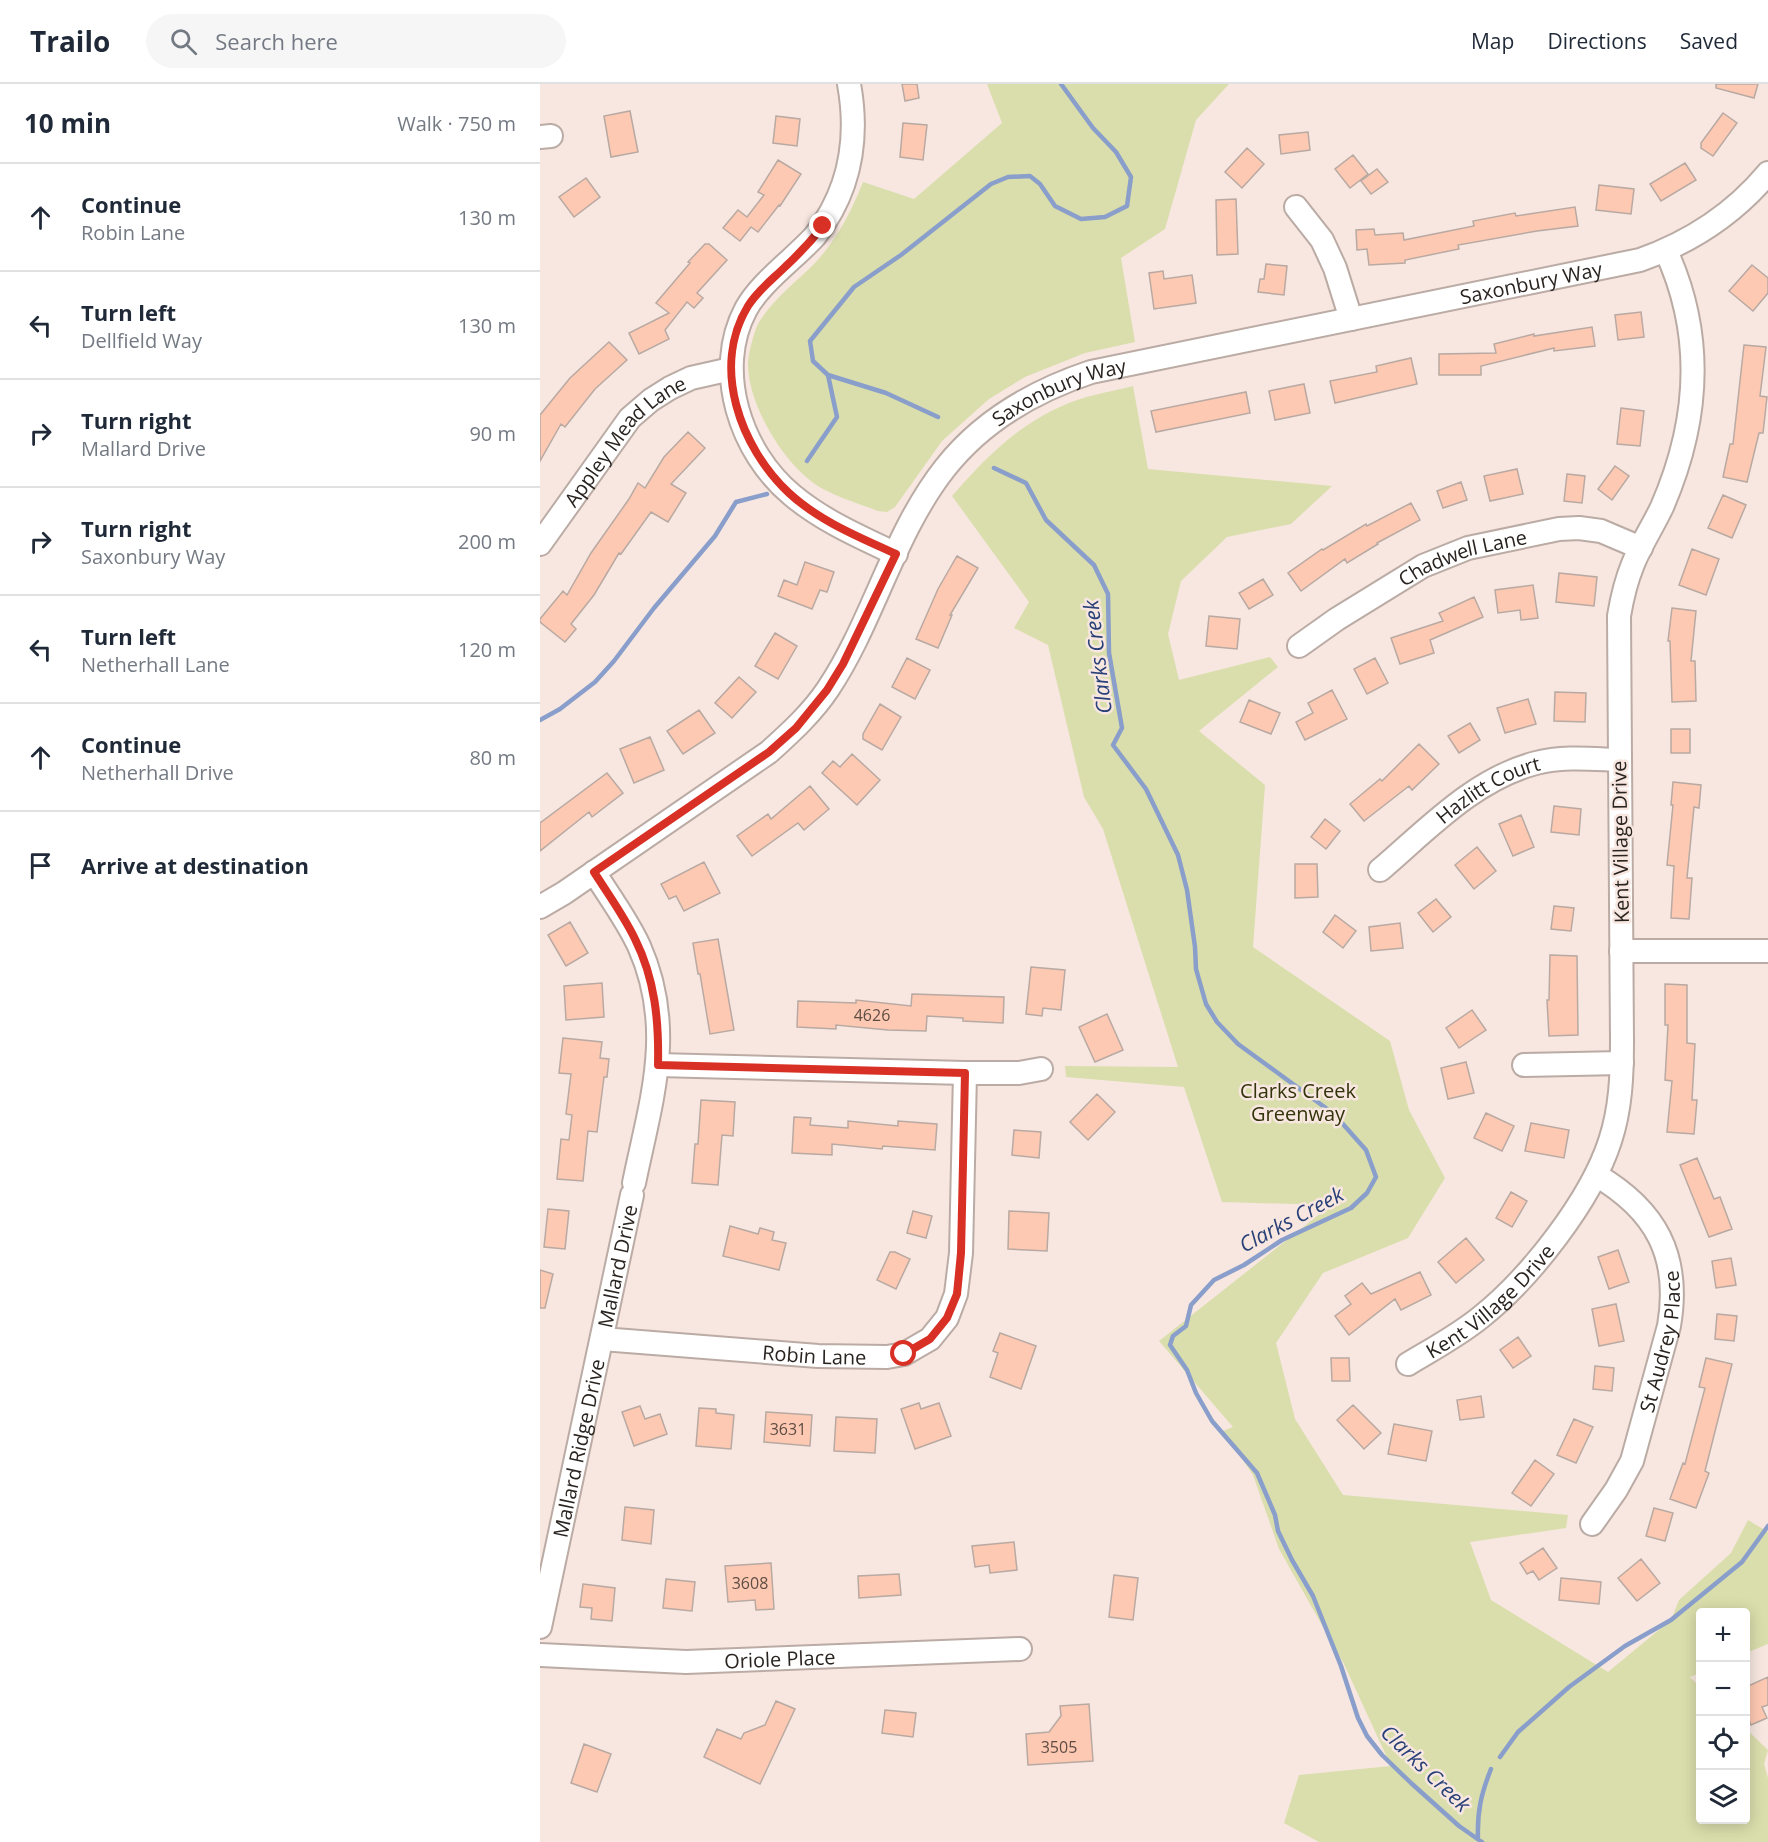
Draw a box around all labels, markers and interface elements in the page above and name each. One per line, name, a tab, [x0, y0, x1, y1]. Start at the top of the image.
search box	[146, 14, 566, 68]
text: Trailo	[30, 22, 110, 60]
icon: search	[167, 25, 200, 58]
text: Search here	[215, 26, 338, 56]
text: Map	[1471, 27, 1514, 55]
text: Directions	[1547, 27, 1647, 55]
text: Saved	[1680, 27, 1738, 55]
text: 10 min	[24, 105, 111, 141]
text: Walk · 750 m	[397, 110, 516, 137]
text: Continue	[81, 189, 181, 219]
icon: ahead	[24, 201, 57, 234]
text: 130 m	[458, 204, 516, 231]
route end	[809, 212, 835, 238]
text: Robin Lane	[81, 219, 185, 246]
street label: Saxonbury Way	[1458, 254, 1605, 310]
text: Turn left	[81, 297, 176, 327]
icon: left	[24, 309, 57, 342]
text: 130 m	[458, 312, 516, 339]
text: Dellfield Way	[81, 327, 202, 354]
street label: Saxonbury Way	[986, 352, 1129, 432]
street label: Appley Mead Lane	[558, 369, 690, 512]
text: Turn right	[81, 405, 192, 435]
icon: right	[24, 417, 57, 450]
text: 90 m	[469, 420, 516, 447]
text: Mallard Drive	[81, 435, 206, 462]
text: Turn right	[81, 513, 192, 543]
street label: Chadwell Lane	[1393, 523, 1529, 592]
icon: right	[24, 525, 57, 558]
text: 200 m	[458, 528, 516, 555]
text: Saxonbury Way	[81, 543, 225, 570]
water label: Clarks Creek	[1076, 598, 1118, 715]
text: Turn left	[81, 621, 176, 651]
icon: left	[24, 633, 57, 666]
text: 120 m	[458, 636, 516, 663]
text: Netherhall Lane	[81, 651, 230, 678]
text: Continue	[81, 729, 181, 759]
icon: ahead	[24, 741, 57, 774]
text: 80 m	[469, 744, 516, 771]
street label: Hazlitt Court	[1430, 749, 1543, 829]
text: Netherhall Drive	[81, 759, 234, 786]
street label: Kent Village Drive	[1605, 761, 1635, 923]
icon: arrive	[24, 849, 57, 882]
text: Arrive at destination	[81, 850, 309, 880]
house number: 4626	[854, 1004, 890, 1026]
park label: Clarks Creek Greenway	[1240, 1077, 1356, 1127]
water label: Clarks Creek	[1234, 1179, 1349, 1258]
street label: Mallard Drive	[591, 1202, 643, 1330]
street label: Kent Village Drive	[1421, 1238, 1560, 1364]
street label: St Audrey Place	[1633, 1269, 1686, 1415]
street label: Robin Lane	[761, 1338, 867, 1370]
route start	[890, 1340, 916, 1366]
street label: Mallard Ridge Drive	[546, 1356, 610, 1540]
house number: 3631	[770, 1418, 806, 1440]
house number: 3608	[732, 1572, 768, 1594]
map controls	[1696, 1608, 1750, 1824]
button: +	[1696, 1608, 1750, 1662]
street label: Oriole Place	[724, 1643, 836, 1674]
button: −	[1696, 1662, 1750, 1716]
button: locate	[1696, 1716, 1750, 1770]
water label: Clarks Creek	[1375, 1718, 1477, 1818]
house number: 3505	[1041, 1736, 1077, 1758]
button: layers	[1696, 1770, 1750, 1824]

